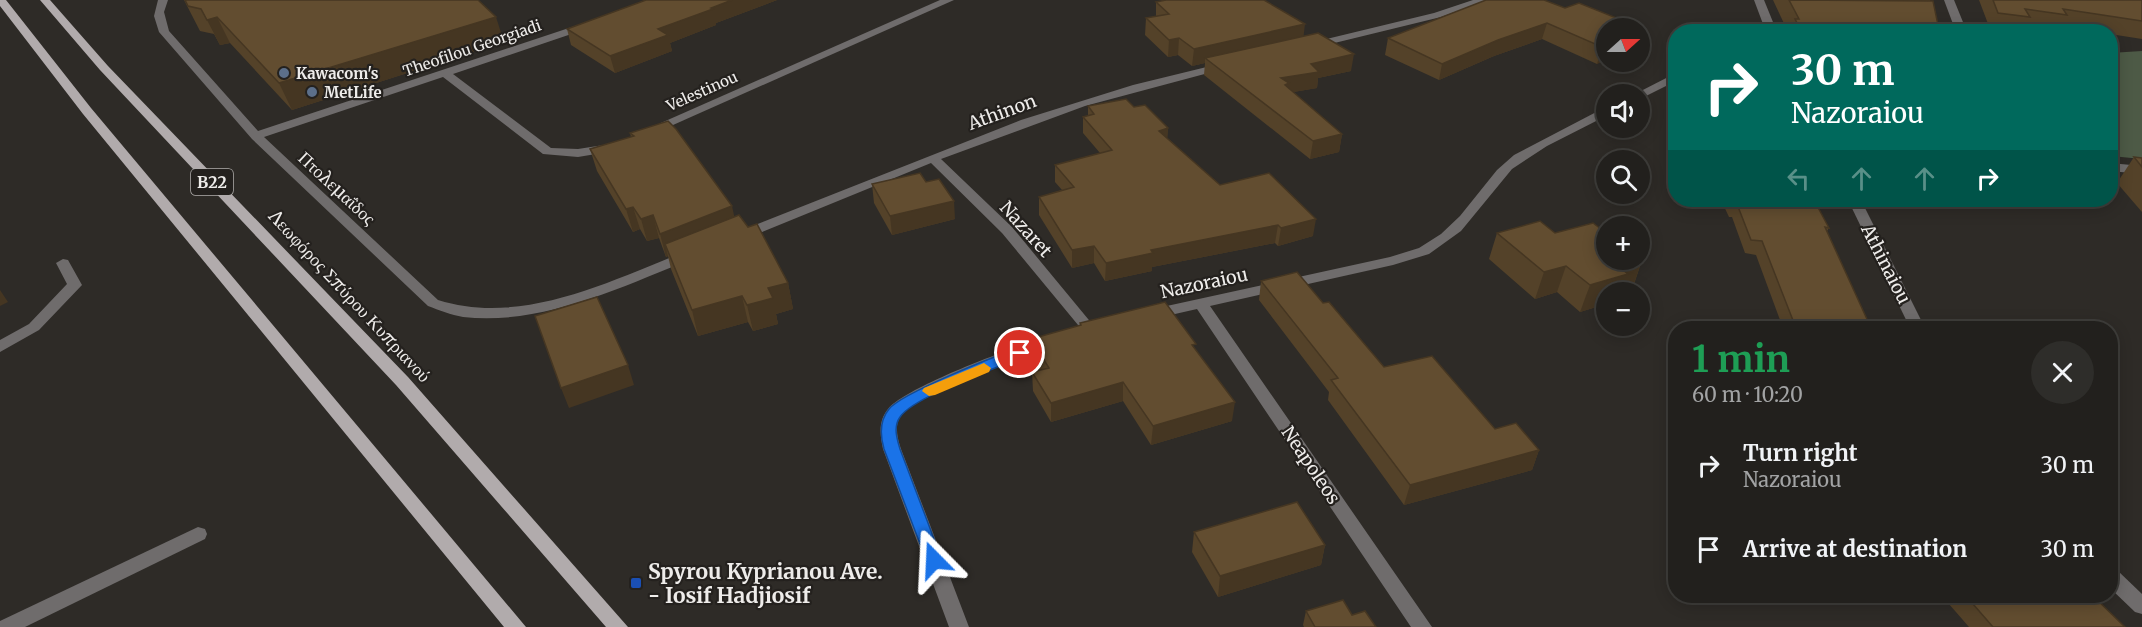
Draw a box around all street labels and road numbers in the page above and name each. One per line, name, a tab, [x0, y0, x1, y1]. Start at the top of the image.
street label: Theofilou Georgiadi	[400, 15, 544, 81]
street label: Velestinou	[663, 67, 740, 116]
street label: Athinon	[964, 89, 1040, 135]
street label: Πτολεμαΐδος	[294, 146, 380, 230]
road number: B22	[191, 169, 233, 195]
street label: Nazaret	[995, 196, 1057, 262]
street label: Λεωφόρος Σπύρου Κυπριανού	[263, 204, 436, 387]
street label: Athinaiou	[1856, 219, 1916, 308]
street label: Nazoraiou	[1158, 263, 1250, 303]
street label: Neapoleos	[1277, 422, 1346, 509]

